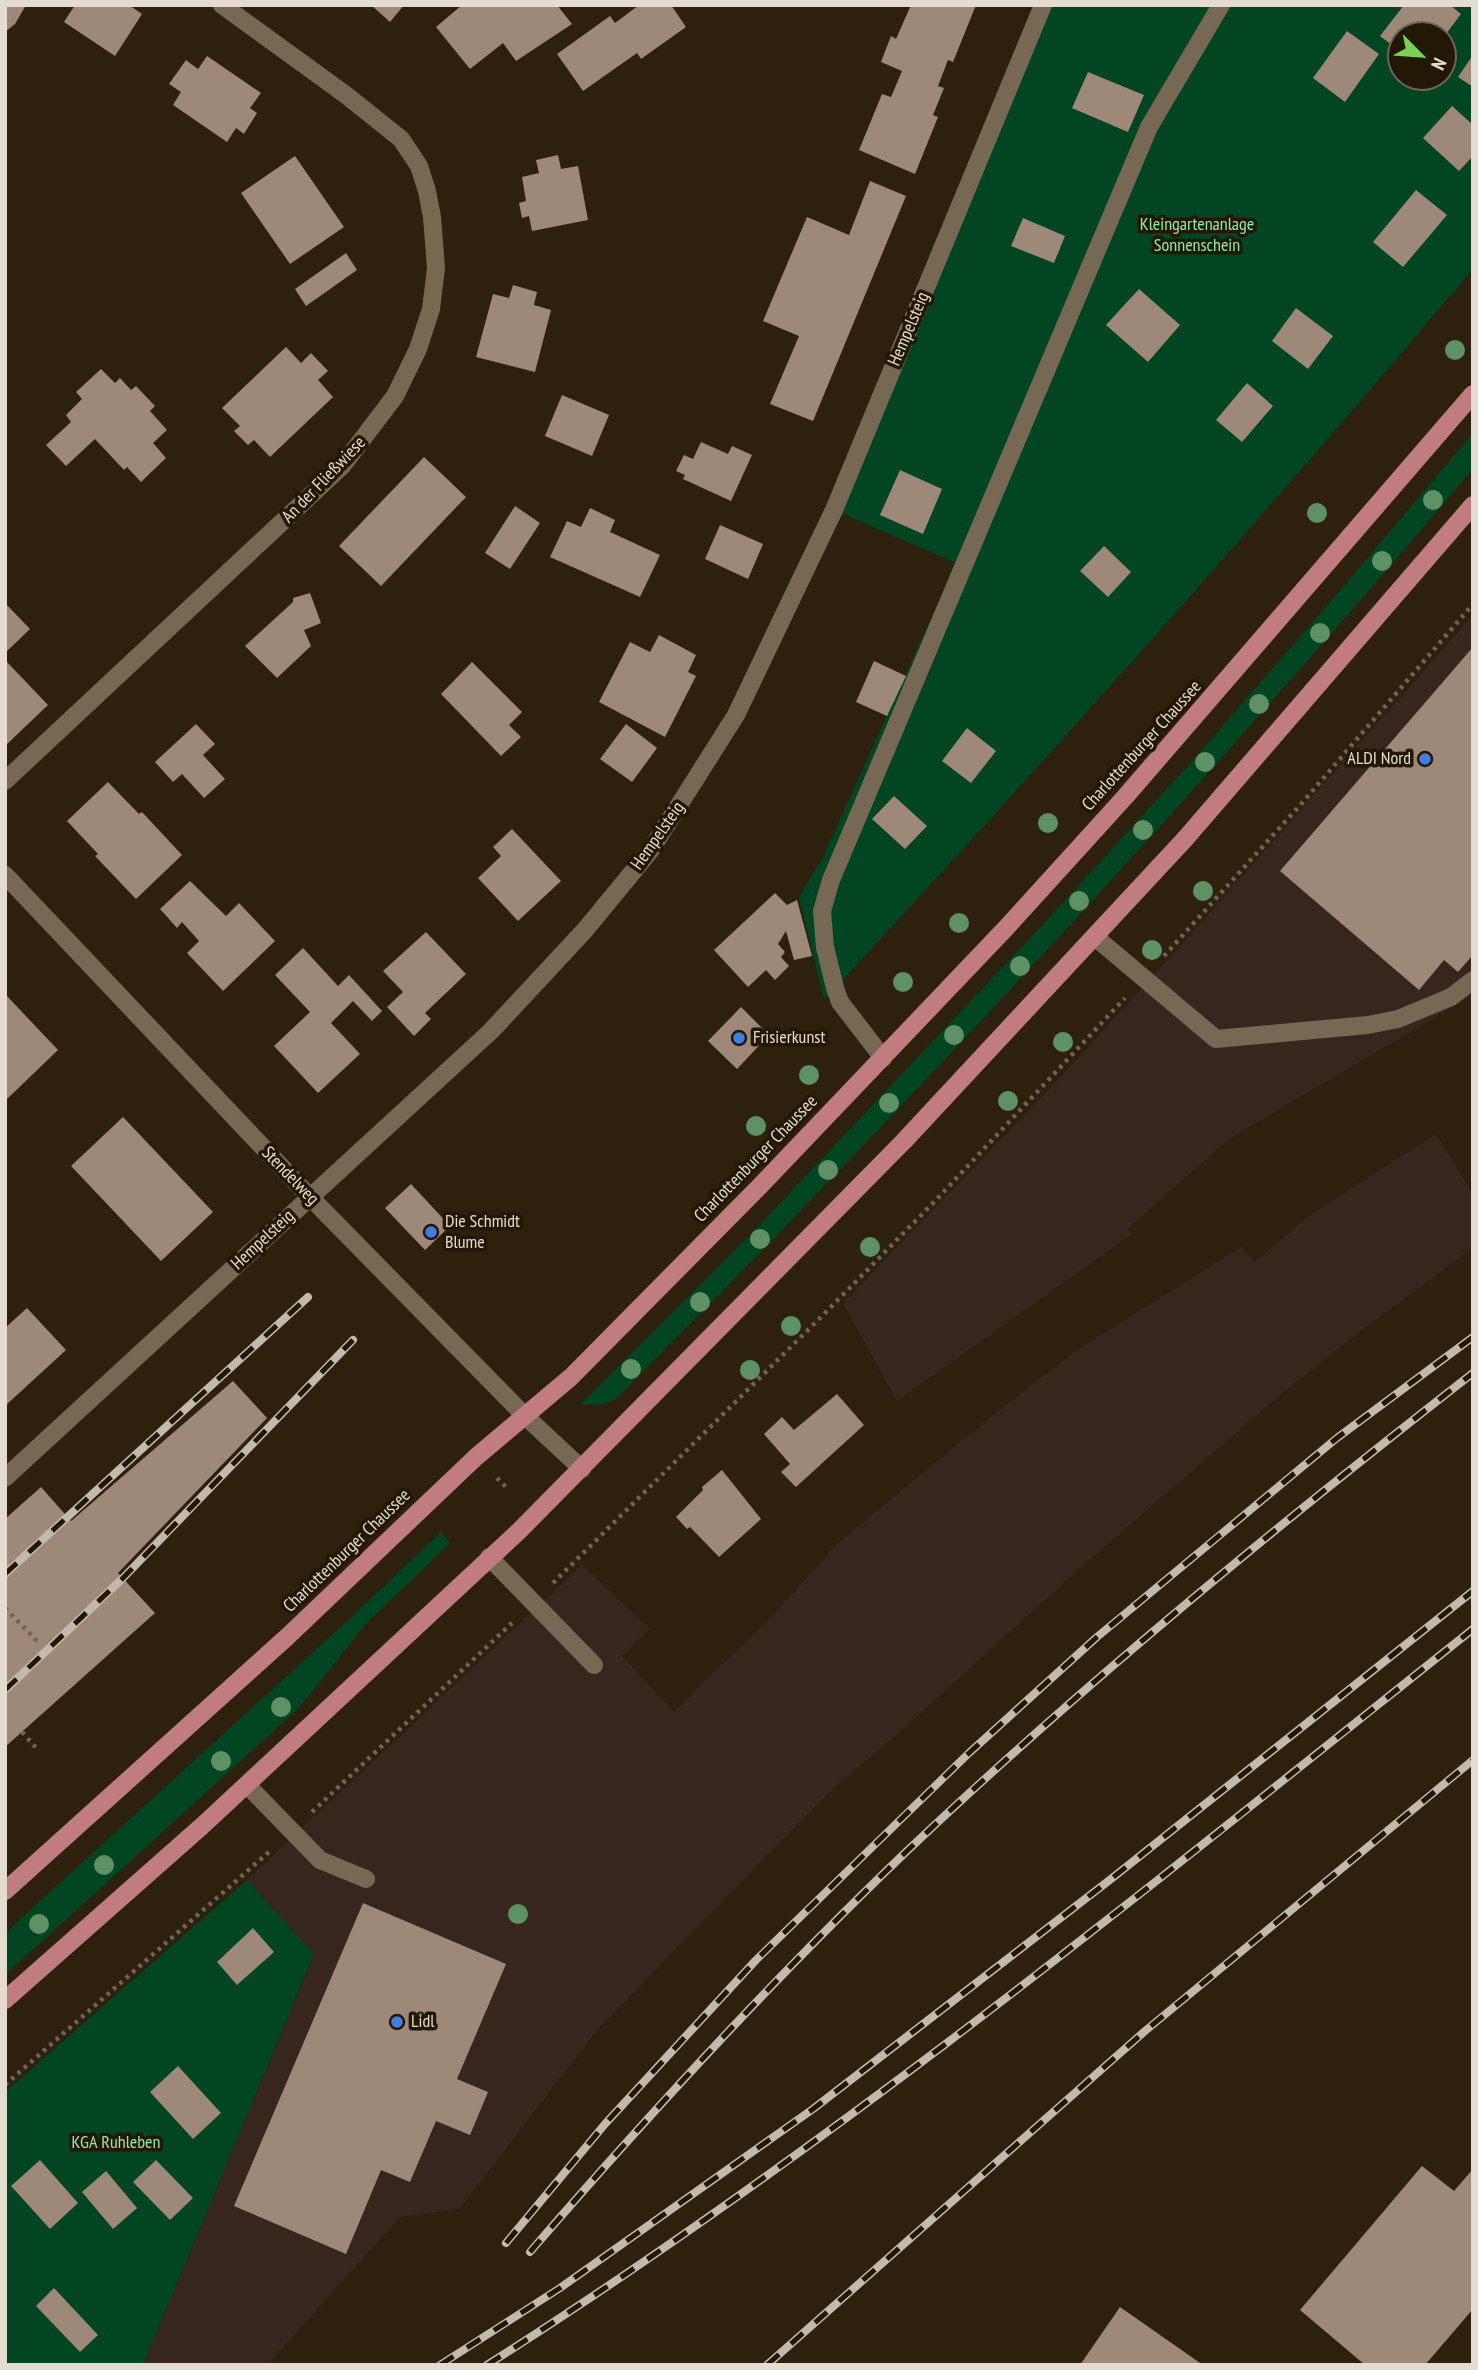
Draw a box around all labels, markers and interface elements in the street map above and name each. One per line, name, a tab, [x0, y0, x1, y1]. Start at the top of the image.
north arrow	[1387, 21, 1457, 91]
text: N	[1426, 54, 1452, 74]
park label: Kleingartenanlage Sonnenschein	[1140, 214, 1254, 256]
street label: Hempelsteig	[884, 289, 934, 369]
street label: An der Fließwiese	[278, 432, 370, 528]
street label: Charlottenburger Chaussee	[1078, 676, 1206, 816]
place label: ALDI Nord	[1347, 748, 1411, 770]
marker: ALDI Nord	[1417, 751, 1433, 767]
street label: Hempelsteig	[627, 798, 689, 874]
place label: Frisierkunst	[753, 1027, 825, 1049]
marker: Frisierkunst	[731, 1030, 747, 1046]
street label: Charlottenburger Chaussee	[690, 1091, 822, 1227]
street label: Stendelweg	[257, 1142, 323, 1210]
street label: Hempelsteig	[227, 1205, 299, 1275]
place label: Die Schmidt Blume	[445, 1211, 520, 1254]
marker: Die Schmidt Blume	[423, 1224, 439, 1240]
street label: Charlottenburger Chaussee	[279, 1485, 415, 1617]
place label: Lidl	[411, 2011, 434, 2033]
marker: Lidl	[389, 2014, 405, 2030]
park label: KGA Ruhleben	[72, 2132, 160, 2154]

